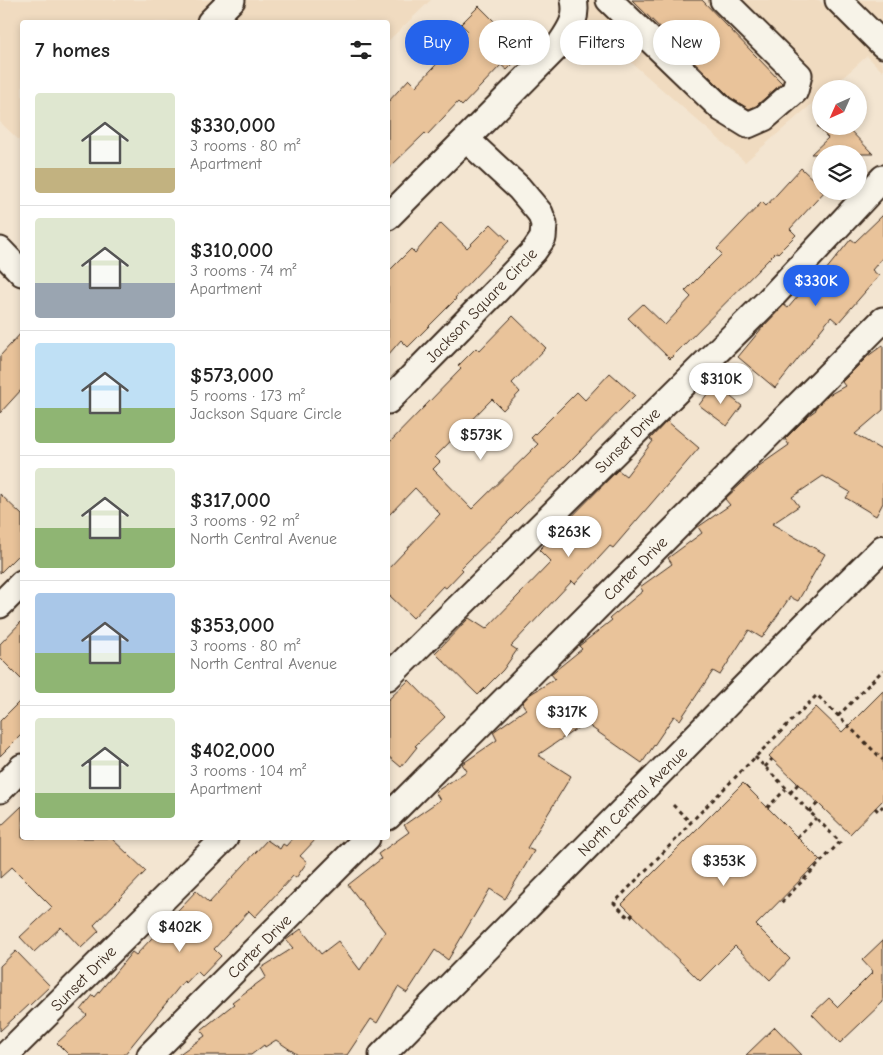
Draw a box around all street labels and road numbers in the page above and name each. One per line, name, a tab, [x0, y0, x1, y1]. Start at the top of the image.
street label: Jackson Square Circle	[423, 245, 541, 367]
street label: Sunset Drive	[591, 404, 664, 477]
street label: Carter Drive	[600, 533, 671, 604]
street label: North Central Avenue	[574, 743, 691, 860]
street label: Carter Drive	[224, 911, 295, 982]
street label: Sunset Drive	[47, 942, 120, 1015]

